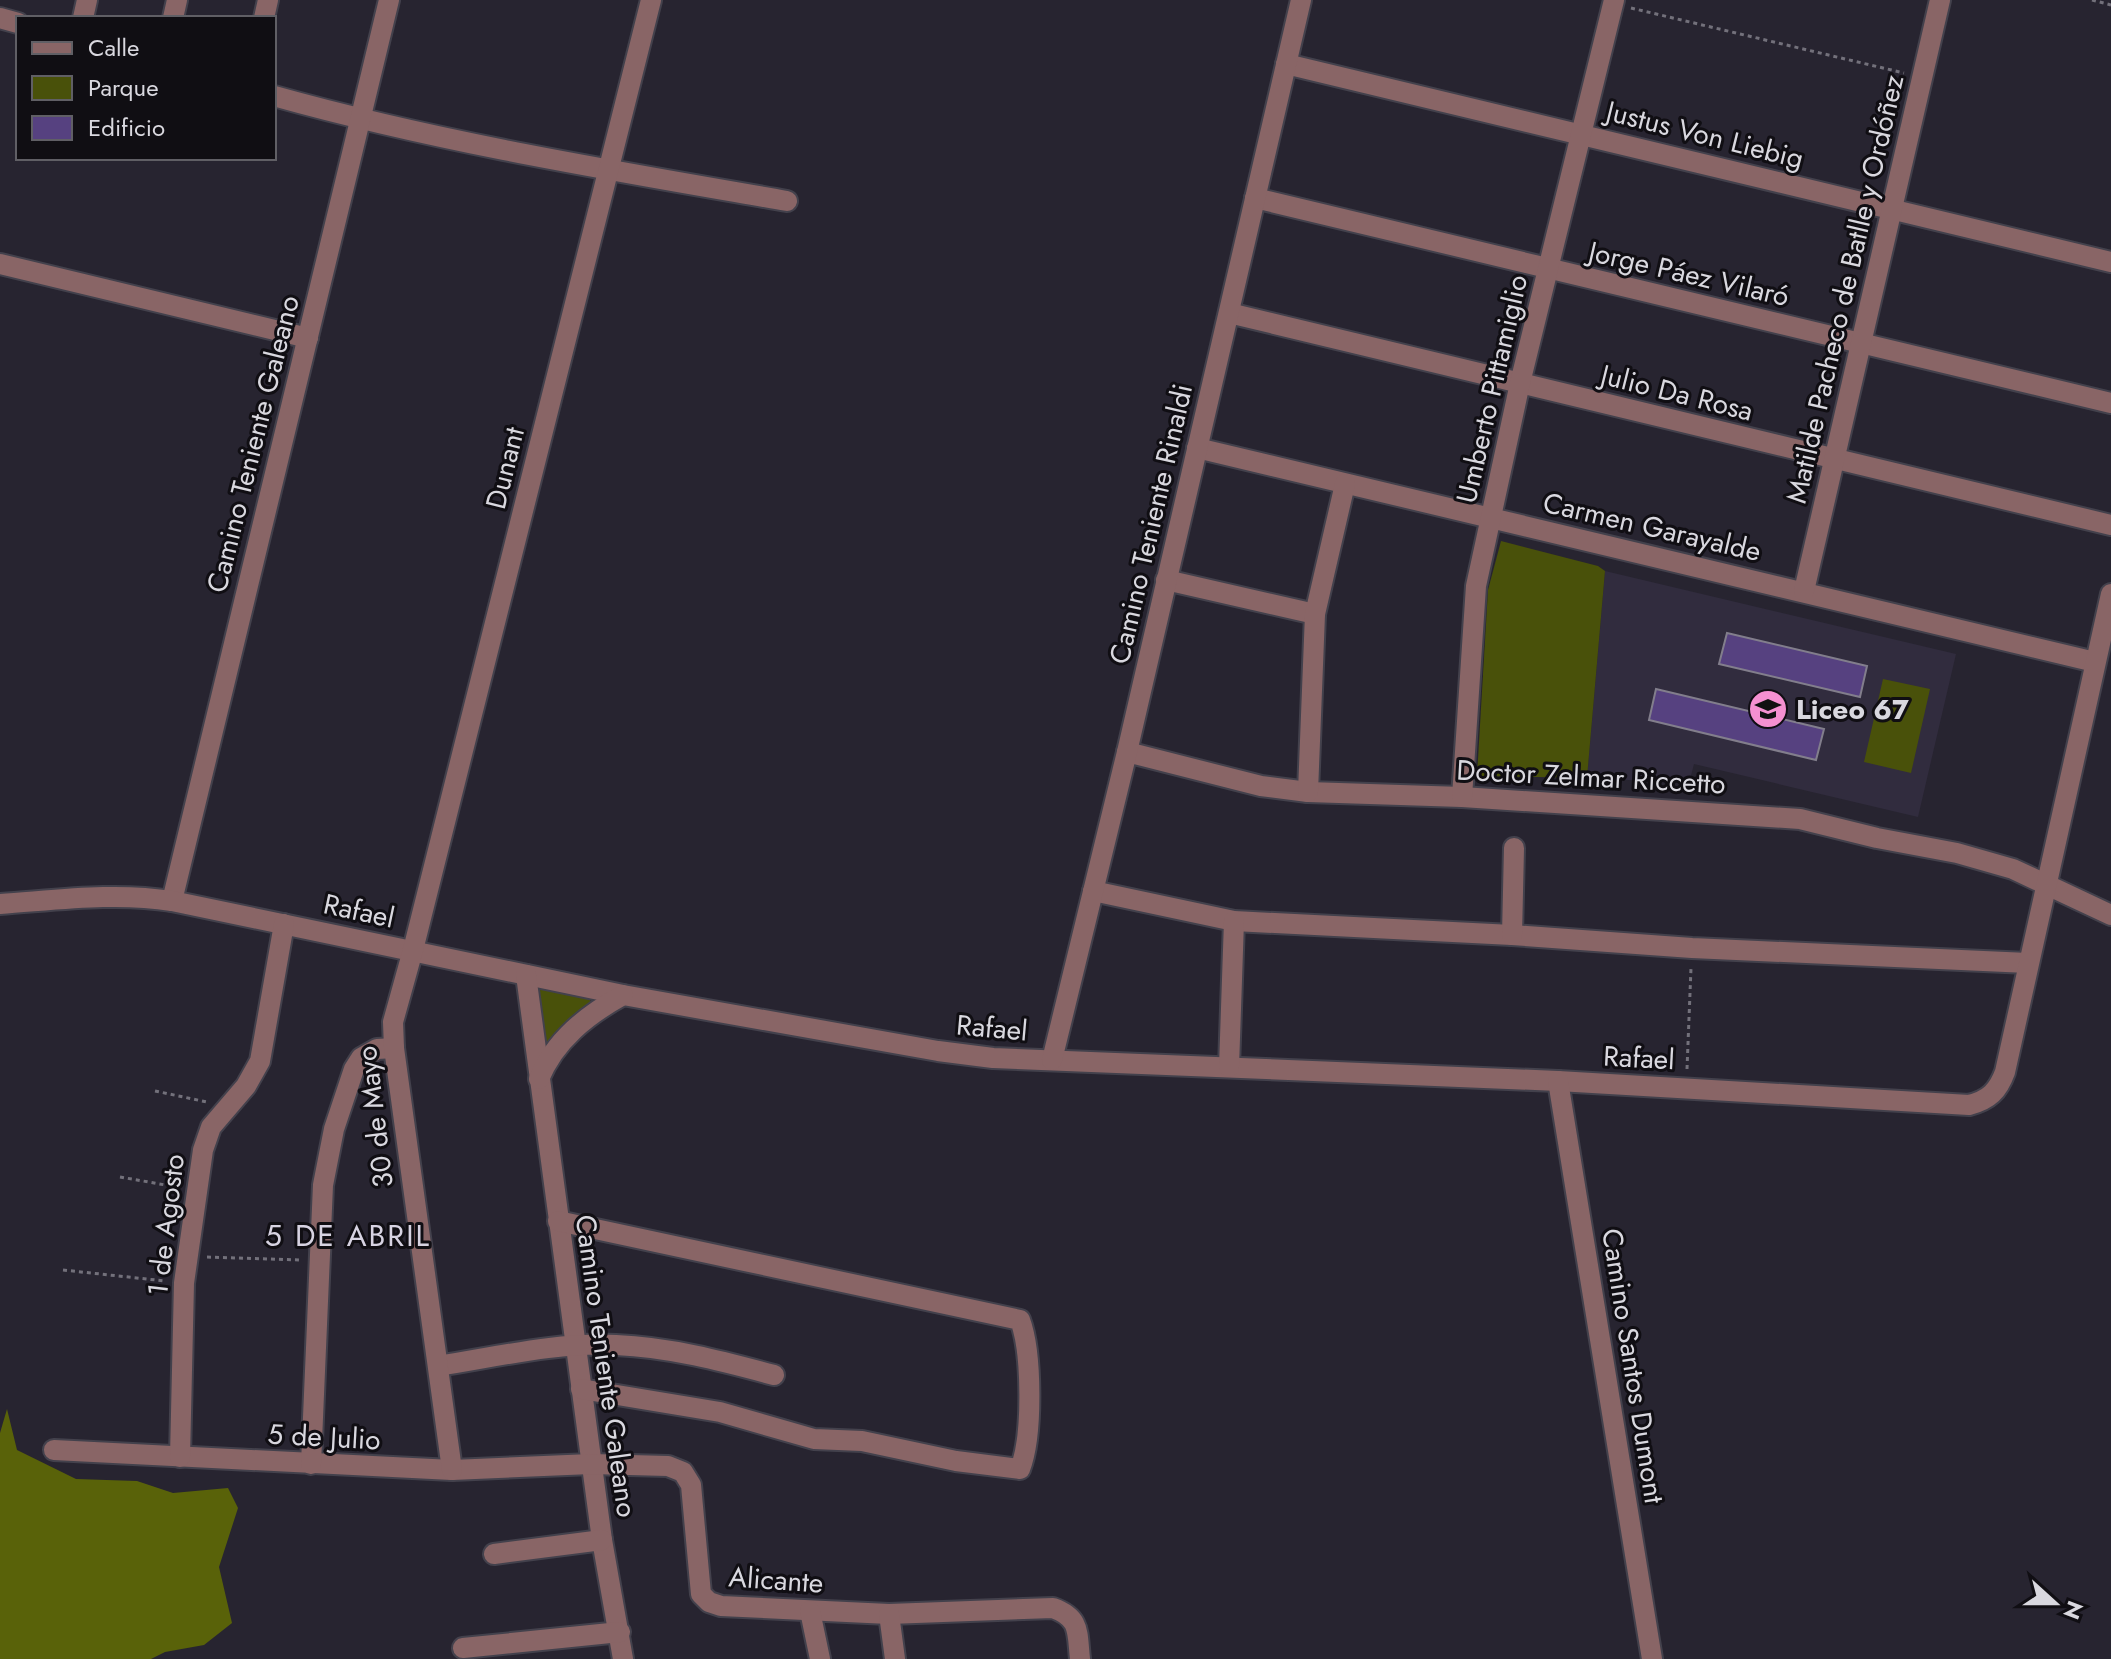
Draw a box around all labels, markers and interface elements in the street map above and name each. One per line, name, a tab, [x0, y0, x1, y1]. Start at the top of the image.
legend	[16, 16, 276, 160]
text: Calle	[88, 30, 139, 65]
text: Parque	[88, 70, 159, 105]
street label: Matilde Pacheco de Batlle y Ordóñez	[1776, 71, 1914, 507]
street label: Justus Von Liebig	[1598, 90, 1808, 179]
text: Edificio	[88, 110, 165, 145]
street label: Jorge Páez Vilaró	[1581, 230, 1793, 317]
street label: Umberto Pittamiglio	[1446, 271, 1538, 507]
street label: Camino Teniente Galeano	[196, 291, 310, 597]
street label: Julio Da Rosa	[1593, 353, 1757, 432]
street label: Camino Teniente Rinaldi	[1099, 380, 1203, 668]
street label: Dunant	[475, 422, 535, 513]
street label: Carmen Garayalde	[1539, 482, 1765, 572]
school or university icon: Liceo 67	[1747, 688, 1789, 730]
place label: Liceo 67	[1796, 689, 1909, 730]
street label: Doctor Zelmar Riccetto	[1456, 749, 1726, 805]
street label: Rafael	[320, 884, 398, 938]
street label: Rafael	[955, 1004, 1029, 1052]
street label: Rafael	[1602, 1036, 1676, 1080]
street label: 30 de Mayo	[346, 1044, 404, 1190]
street label: 1 de Agosto	[137, 1152, 195, 1298]
street label: Camino Teniente Galeano	[564, 1212, 648, 1520]
district label: 5 DE ABRIL	[265, 1214, 431, 1257]
street label: Camino Santos Dumont	[1591, 1226, 1675, 1507]
street label: 5 de Julio	[266, 1414, 382, 1460]
street label: Alicante	[727, 1556, 825, 1604]
north arrow	[2015, 1563, 2095, 1643]
text: N	[2056, 1596, 2092, 1624]

